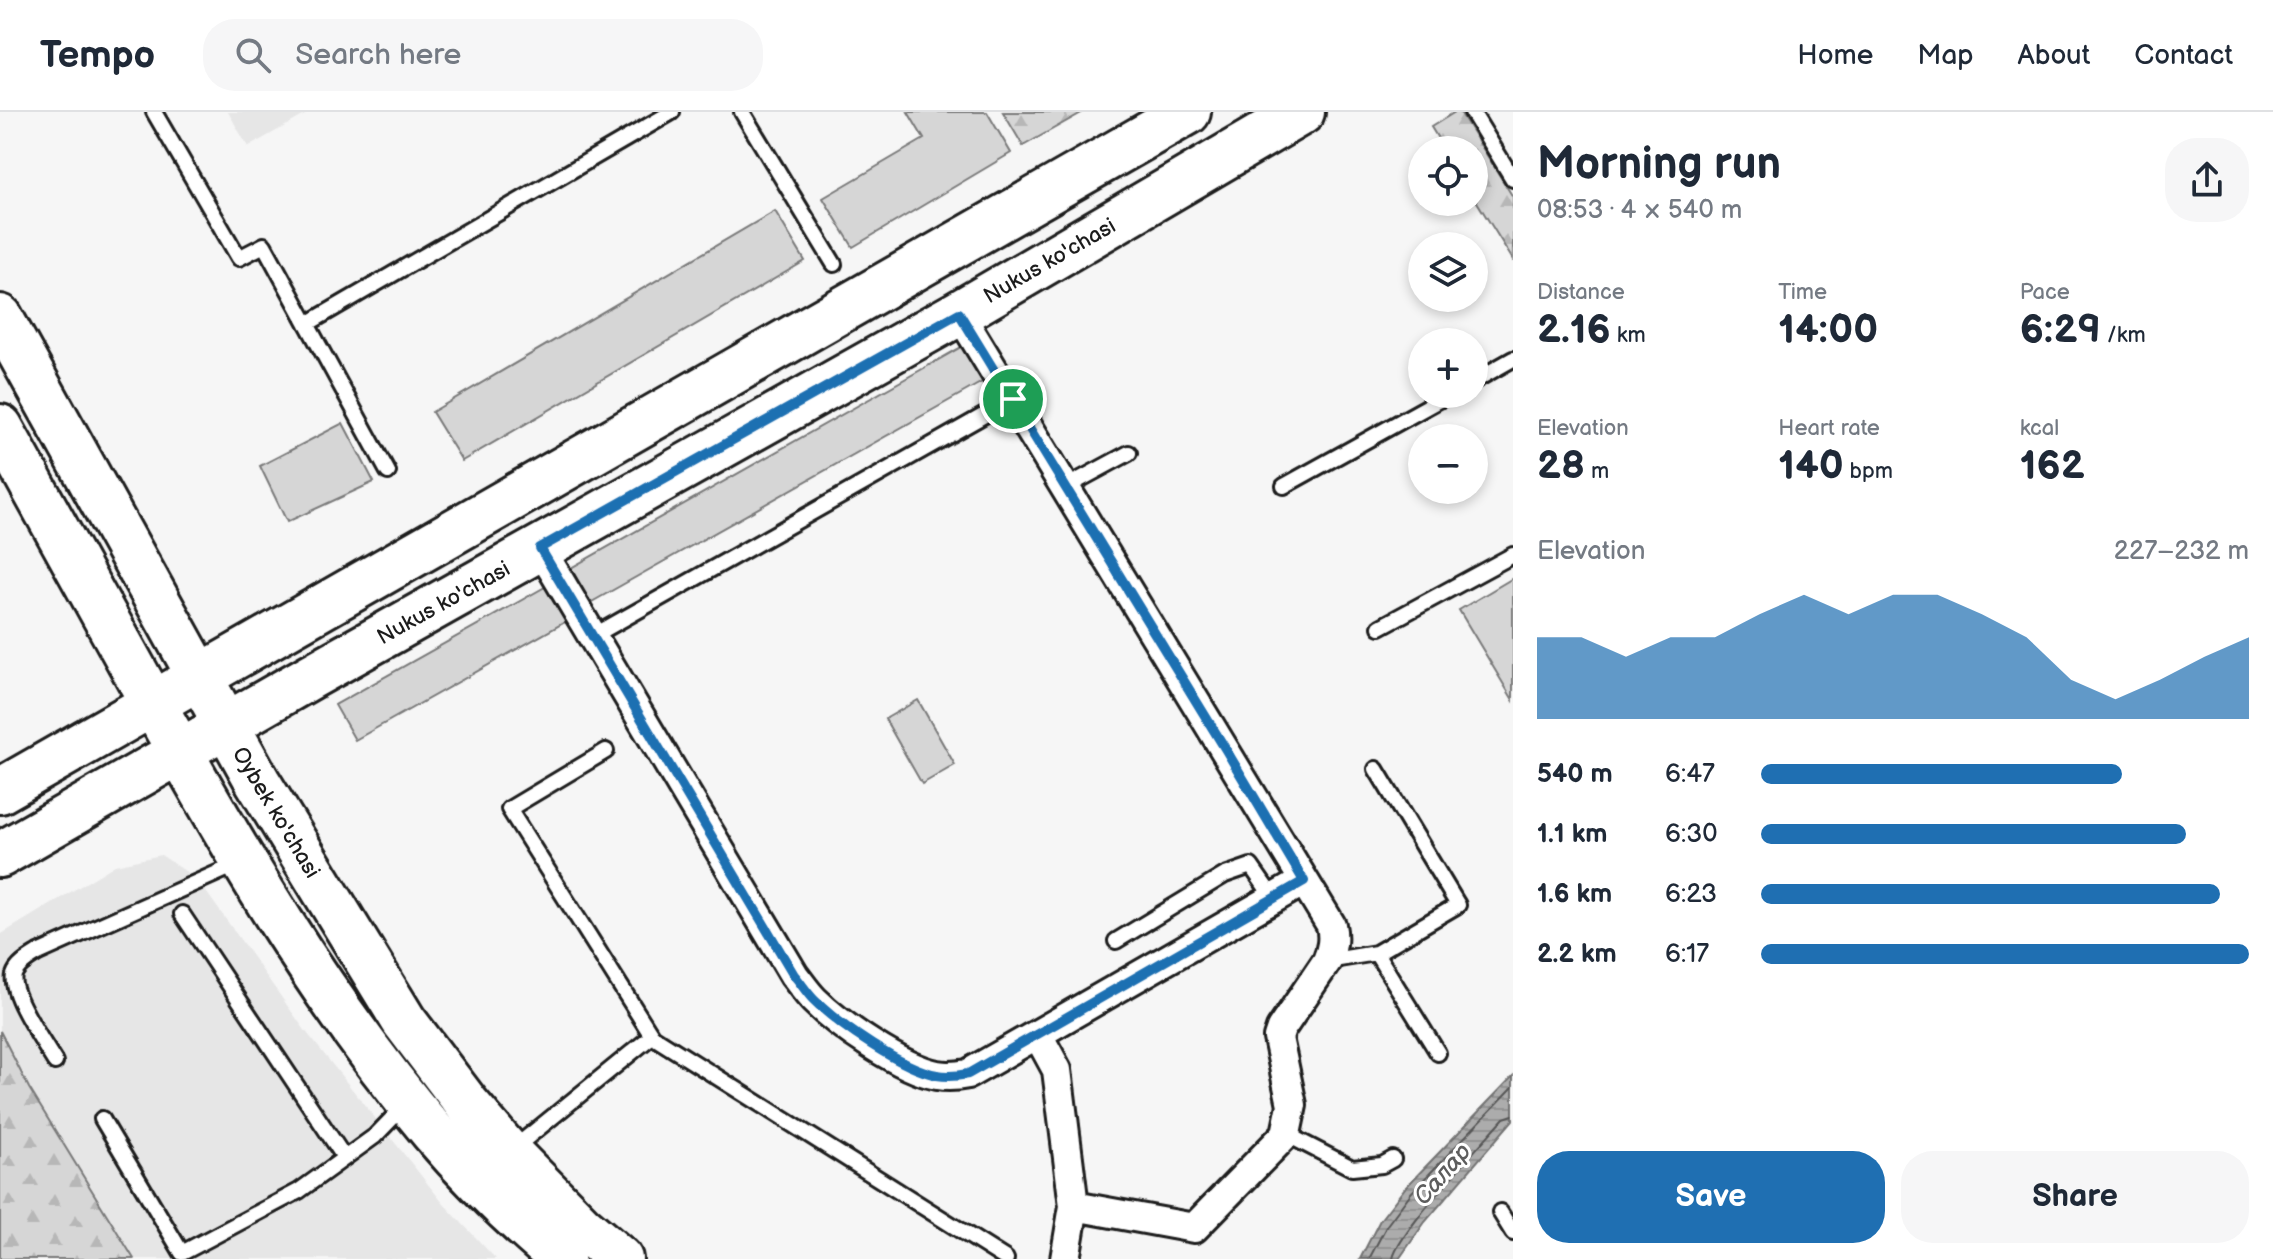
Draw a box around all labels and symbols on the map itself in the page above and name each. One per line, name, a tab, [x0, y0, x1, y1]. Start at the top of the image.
street label: Nukus ko'chasi	[979, 213, 1121, 310]
pin	[979, 365, 1047, 433]
street label: Nukus ko'chasi	[372, 556, 515, 651]
street label: Oybek ko'chasi	[226, 742, 325, 883]
water label: Салар	[1408, 1137, 1477, 1211]

